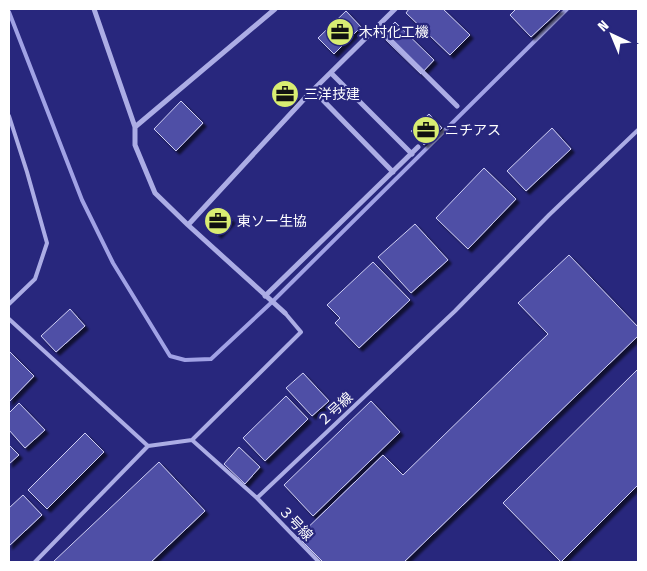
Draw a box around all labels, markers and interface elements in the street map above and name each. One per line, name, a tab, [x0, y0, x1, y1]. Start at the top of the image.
north arrow	[587, 10, 637, 60]
office icon: 木村化工機	[325, 17, 355, 47]
text: N	[594, 17, 612, 35]
place label: 木村化工機	[359, 24, 429, 41]
office icon: 三洋技建	[270, 79, 300, 109]
place label: 三洋技建	[304, 86, 360, 103]
office icon: ニチアス	[411, 115, 441, 145]
place label: ニチアス	[445, 122, 501, 139]
office icon: 東ソー生協	[203, 206, 233, 236]
place label: 東ソー生協	[237, 213, 307, 230]
street label: ２号線	[314, 389, 356, 430]
street label: ３号線	[275, 502, 316, 544]

